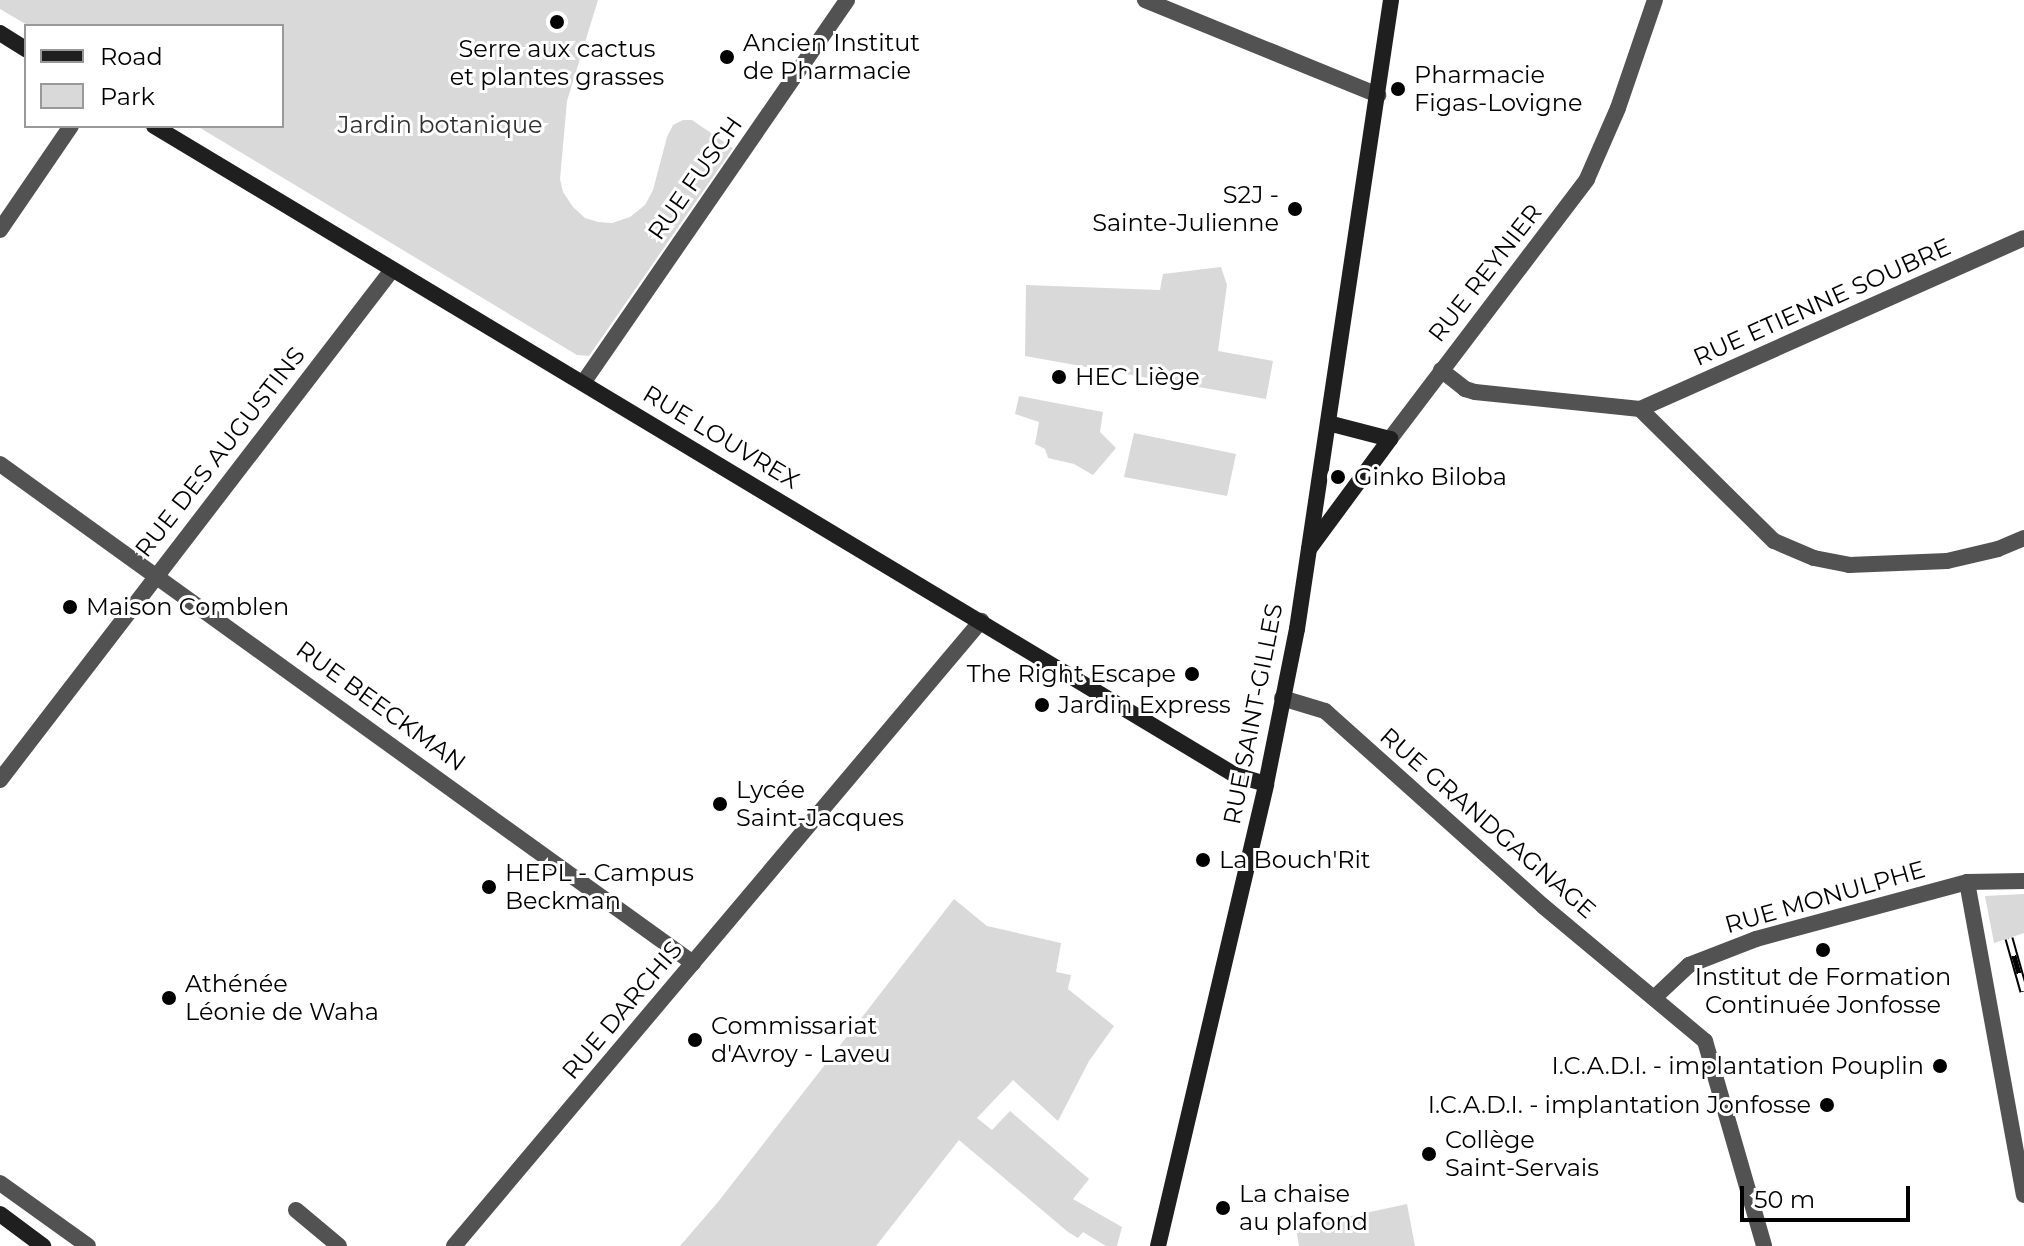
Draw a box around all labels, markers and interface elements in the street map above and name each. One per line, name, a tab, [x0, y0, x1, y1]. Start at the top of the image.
marker: Serre aux cactus et plantes grasses	[548, 13, 566, 31]
legend	[24, 24, 284, 128]
place label: Ancien Institut de Pharmacie	[743, 29, 920, 85]
place label: Serre aux cactus et plantes grasses	[450, 35, 664, 91]
text: Road	[100, 42, 163, 71]
marker: Ancien Institut de Pharmacie	[718, 48, 736, 66]
place label: Pharmacie Figas-Lovigne	[1414, 61, 1582, 117]
marker: Pharmacie Figas-Lovigne	[1389, 80, 1407, 98]
text: Park	[100, 82, 155, 111]
park label: Jardin botanique	[337, 111, 543, 139]
street label: RUE FUSCH	[642, 111, 748, 245]
place label: S2J - Sainte-Julienne	[1092, 181, 1279, 237]
street label: RUE REYNIER	[1422, 198, 1548, 348]
marker: S2J - Sainte-Julienne	[1286, 200, 1304, 218]
street label: RUE ETIENNE SOUBRE	[1689, 232, 1955, 372]
street label: RUE DES AUGUSTINS	[129, 341, 311, 563]
place label: HEC Liège	[1075, 363, 1200, 391]
marker: HEC Liège	[1050, 368, 1068, 386]
street label: RUE LOUVREX	[638, 379, 804, 495]
place label: Ginko Biloba	[1354, 463, 1507, 491]
marker: Ginko Biloba	[1329, 468, 1347, 486]
place label: Maison Comblen	[86, 593, 289, 621]
marker: Maison Comblen	[61, 598, 79, 616]
street label: RUE SAINT-GILLES	[1217, 601, 1289, 827]
street label: RUE BEECKMAN	[291, 635, 471, 777]
place label: The Right Escape	[967, 660, 1176, 688]
marker: The Right Escape	[1183, 665, 1201, 683]
place label: Jardin Express	[1058, 691, 1231, 719]
marker: Jardin Express	[1033, 696, 1051, 714]
street label: RUE GRANDGAGNAGE	[1374, 721, 1602, 925]
place label: Lycée Saint-Jacques	[736, 776, 904, 832]
marker: Lycée Saint-Jacques	[711, 795, 729, 813]
place label: La Bouch'Rit	[1219, 846, 1371, 874]
marker: La Bouch'Rit	[1194, 851, 1212, 869]
street label: RUE MONULPHE	[1722, 855, 1928, 939]
place label: HEPL - Campus Beckman	[505, 859, 694, 915]
marker: HEPL - Campus Beckman	[480, 878, 498, 896]
street label: RUE DARCHIS	[556, 935, 688, 1085]
marker: Institut de Formation Continuée Jonfosse	[1814, 941, 1832, 959]
place label: Institut de Formation Continuée Jonfosse	[1695, 963, 1951, 1019]
place label: Athénée Léonie de Waha	[185, 970, 379, 1026]
marker: Athénée Léonie de Waha	[160, 989, 178, 1007]
place label: Commissariat d'Avroy - Laveu	[711, 1012, 891, 1068]
marker: Commissariat d'Avroy - Laveu	[686, 1031, 704, 1049]
place label: I.C.A.D.I. - implantation Pouplin	[1552, 1052, 1924, 1080]
marker: I.C.A.D.I. - implantation Pouplin	[1931, 1057, 1949, 1075]
place label: I.C.A.D.I. - implantation Jonfosse	[1428, 1091, 1811, 1119]
marker: I.C.A.D.I. - implantation Jonfosse	[1818, 1096, 1836, 1114]
place label: Collège Saint-Servais	[1445, 1126, 1599, 1182]
marker: Collège Saint-Servais	[1420, 1145, 1438, 1163]
scale bar	[1744, 1170, 1914, 1220]
place label: La chaise au plafond	[1239, 1180, 1368, 1236]
text: 50 m	[1754, 1185, 1815, 1214]
marker: La chaise au plafond	[1214, 1199, 1232, 1217]

